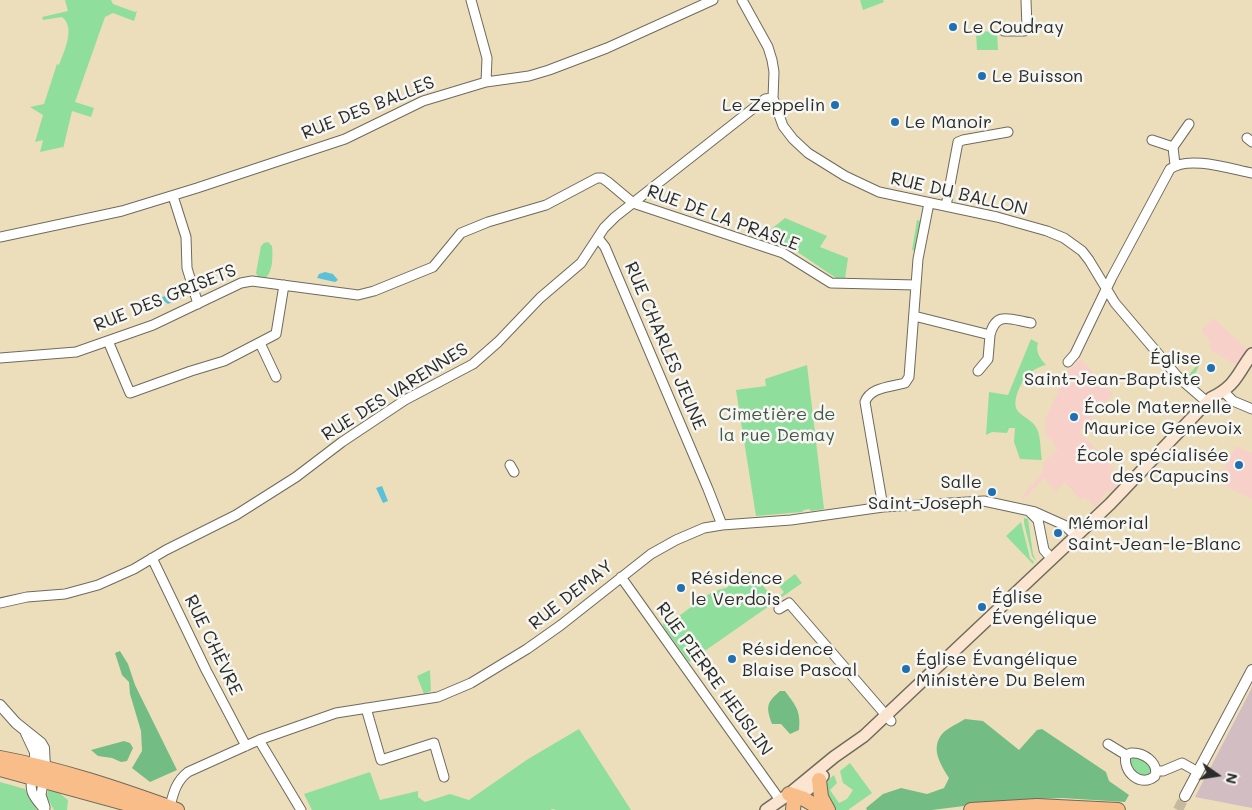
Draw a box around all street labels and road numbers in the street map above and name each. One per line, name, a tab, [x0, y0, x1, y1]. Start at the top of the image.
street label: RUE DES BALLES	[298, 72, 438, 144]
street label: RUE DU BALLON	[888, 168, 1030, 220]
street label: RUE DE LA PRASLE	[644, 180, 802, 256]
street label: RUE CHARLES JEUNE	[620, 259, 710, 433]
street label: RUE DES GRISETS	[91, 260, 239, 336]
street label: RUE DES VARENNES	[318, 338, 472, 446]
street label: RUE DEMAY	[525, 555, 617, 635]
street label: RUE CHÈVRE	[179, 591, 247, 699]
street label: RUE PIERRE HEUSLIN	[651, 598, 777, 760]

